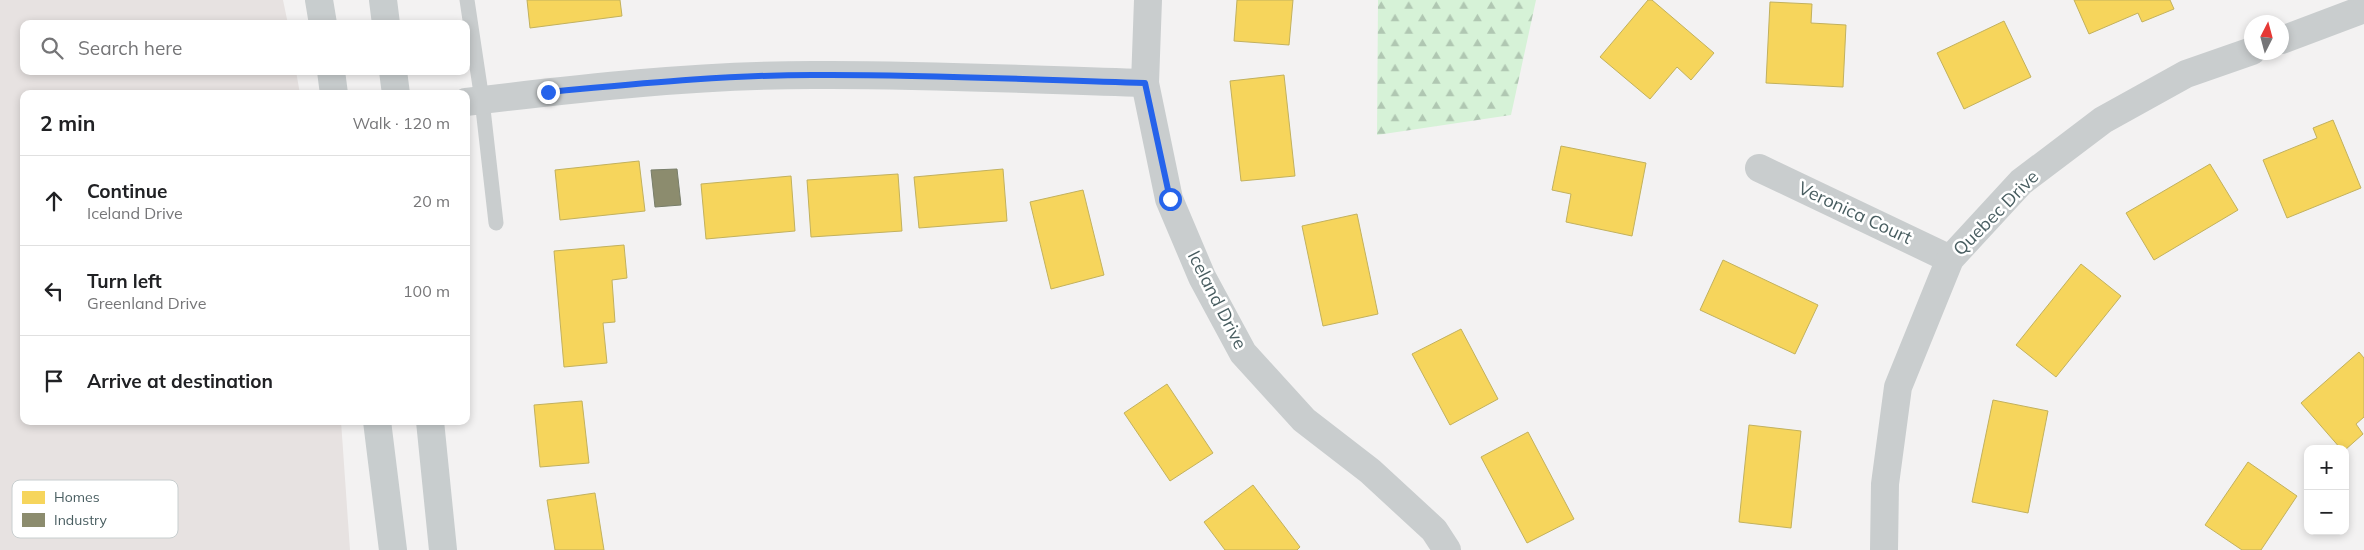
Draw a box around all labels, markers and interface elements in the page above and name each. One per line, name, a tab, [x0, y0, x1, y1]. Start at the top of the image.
north arrow	[2244, 15, 2289, 60]
search box	[20, 20, 470, 75]
icon: search	[38, 34, 66, 62]
text: Search here	[78, 36, 182, 60]
route end	[537, 81, 560, 104]
text: 2 min	[40, 110, 95, 136]
text: Walk · 120 m	[352, 113, 450, 133]
street label: Quebec Drive	[1948, 165, 2043, 260]
street label: Veronica Court	[1795, 176, 1916, 249]
text: Continue	[87, 179, 167, 203]
icon: ahead	[40, 187, 68, 215]
route start	[1159, 188, 1182, 211]
text: 20 m	[413, 191, 450, 211]
text: Iceland Drive	[87, 203, 183, 223]
street label: Iceland Drive	[1183, 247, 1252, 353]
text: Turn left	[87, 269, 162, 293]
icon: left	[40, 277, 68, 305]
text: 100 m	[403, 281, 450, 301]
text: Greenland Drive	[87, 293, 206, 313]
icon: arrive	[40, 367, 68, 395]
text: Arrive at destination	[87, 369, 273, 393]
map controls	[2304, 445, 2349, 535]
button: +	[2304, 445, 2349, 490]
legend	[12, 480, 178, 538]
text: Homes	[54, 488, 100, 506]
button: −	[2304, 490, 2349, 535]
text: Industry	[54, 511, 108, 529]

